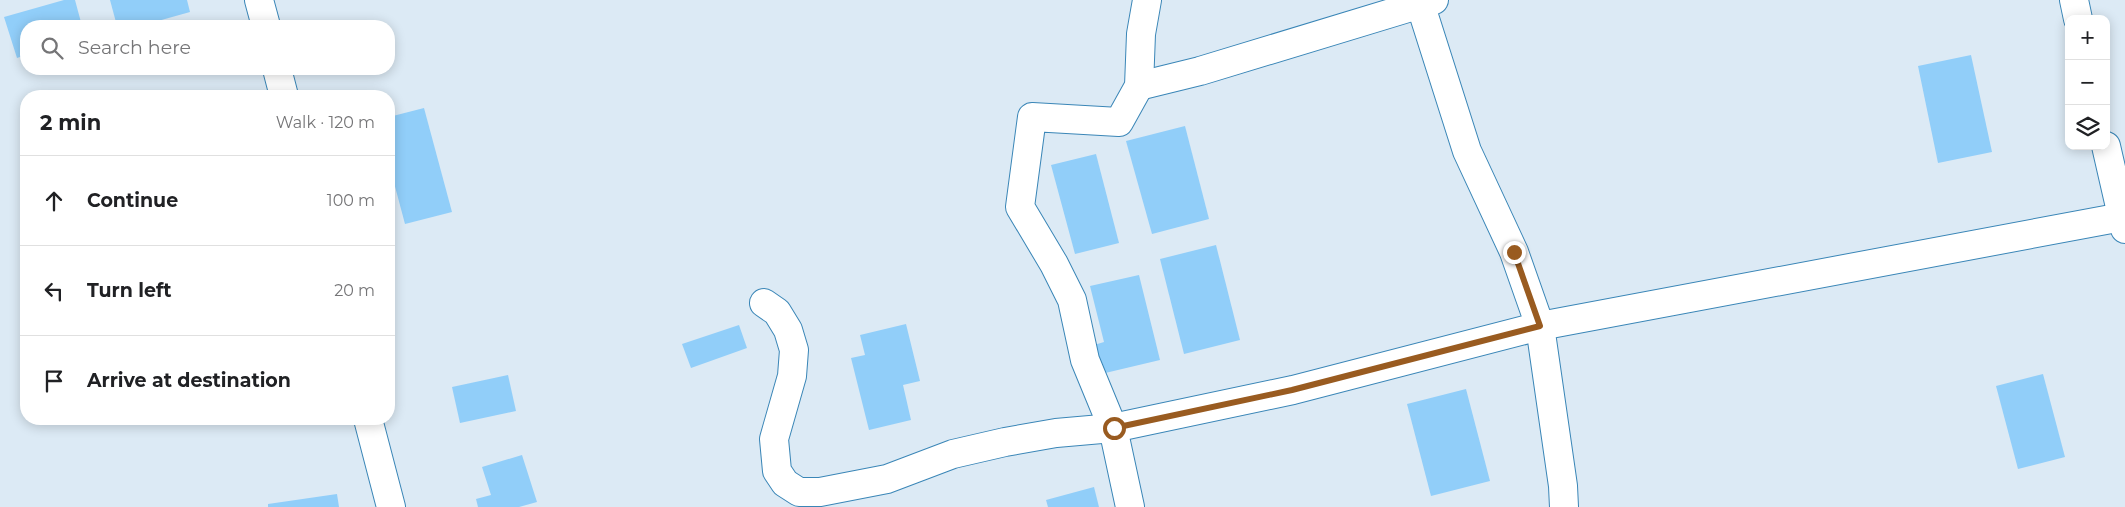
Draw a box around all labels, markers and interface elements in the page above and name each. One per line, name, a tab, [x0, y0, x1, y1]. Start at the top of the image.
map controls	[2065, 15, 2110, 150]
button: +	[2065, 15, 2110, 60]
search box	[20, 20, 395, 75]
icon: search	[38, 34, 66, 62]
text: Search here	[78, 36, 191, 59]
button: −	[2065, 60, 2110, 105]
button: layers	[2065, 105, 2110, 150]
text: 2 min	[40, 110, 101, 135]
text: Walk · 120 m	[276, 113, 375, 132]
icon: ahead	[40, 187, 68, 215]
text: Continue	[87, 189, 178, 212]
text: 100 m	[327, 191, 375, 210]
route end	[1503, 241, 1526, 264]
icon: left	[40, 277, 68, 305]
text: Turn left	[87, 279, 172, 302]
text: 20 m	[334, 281, 375, 300]
icon: arrive	[40, 367, 68, 395]
text: Arrive at destination	[87, 369, 291, 392]
route start	[1103, 417, 1126, 440]

